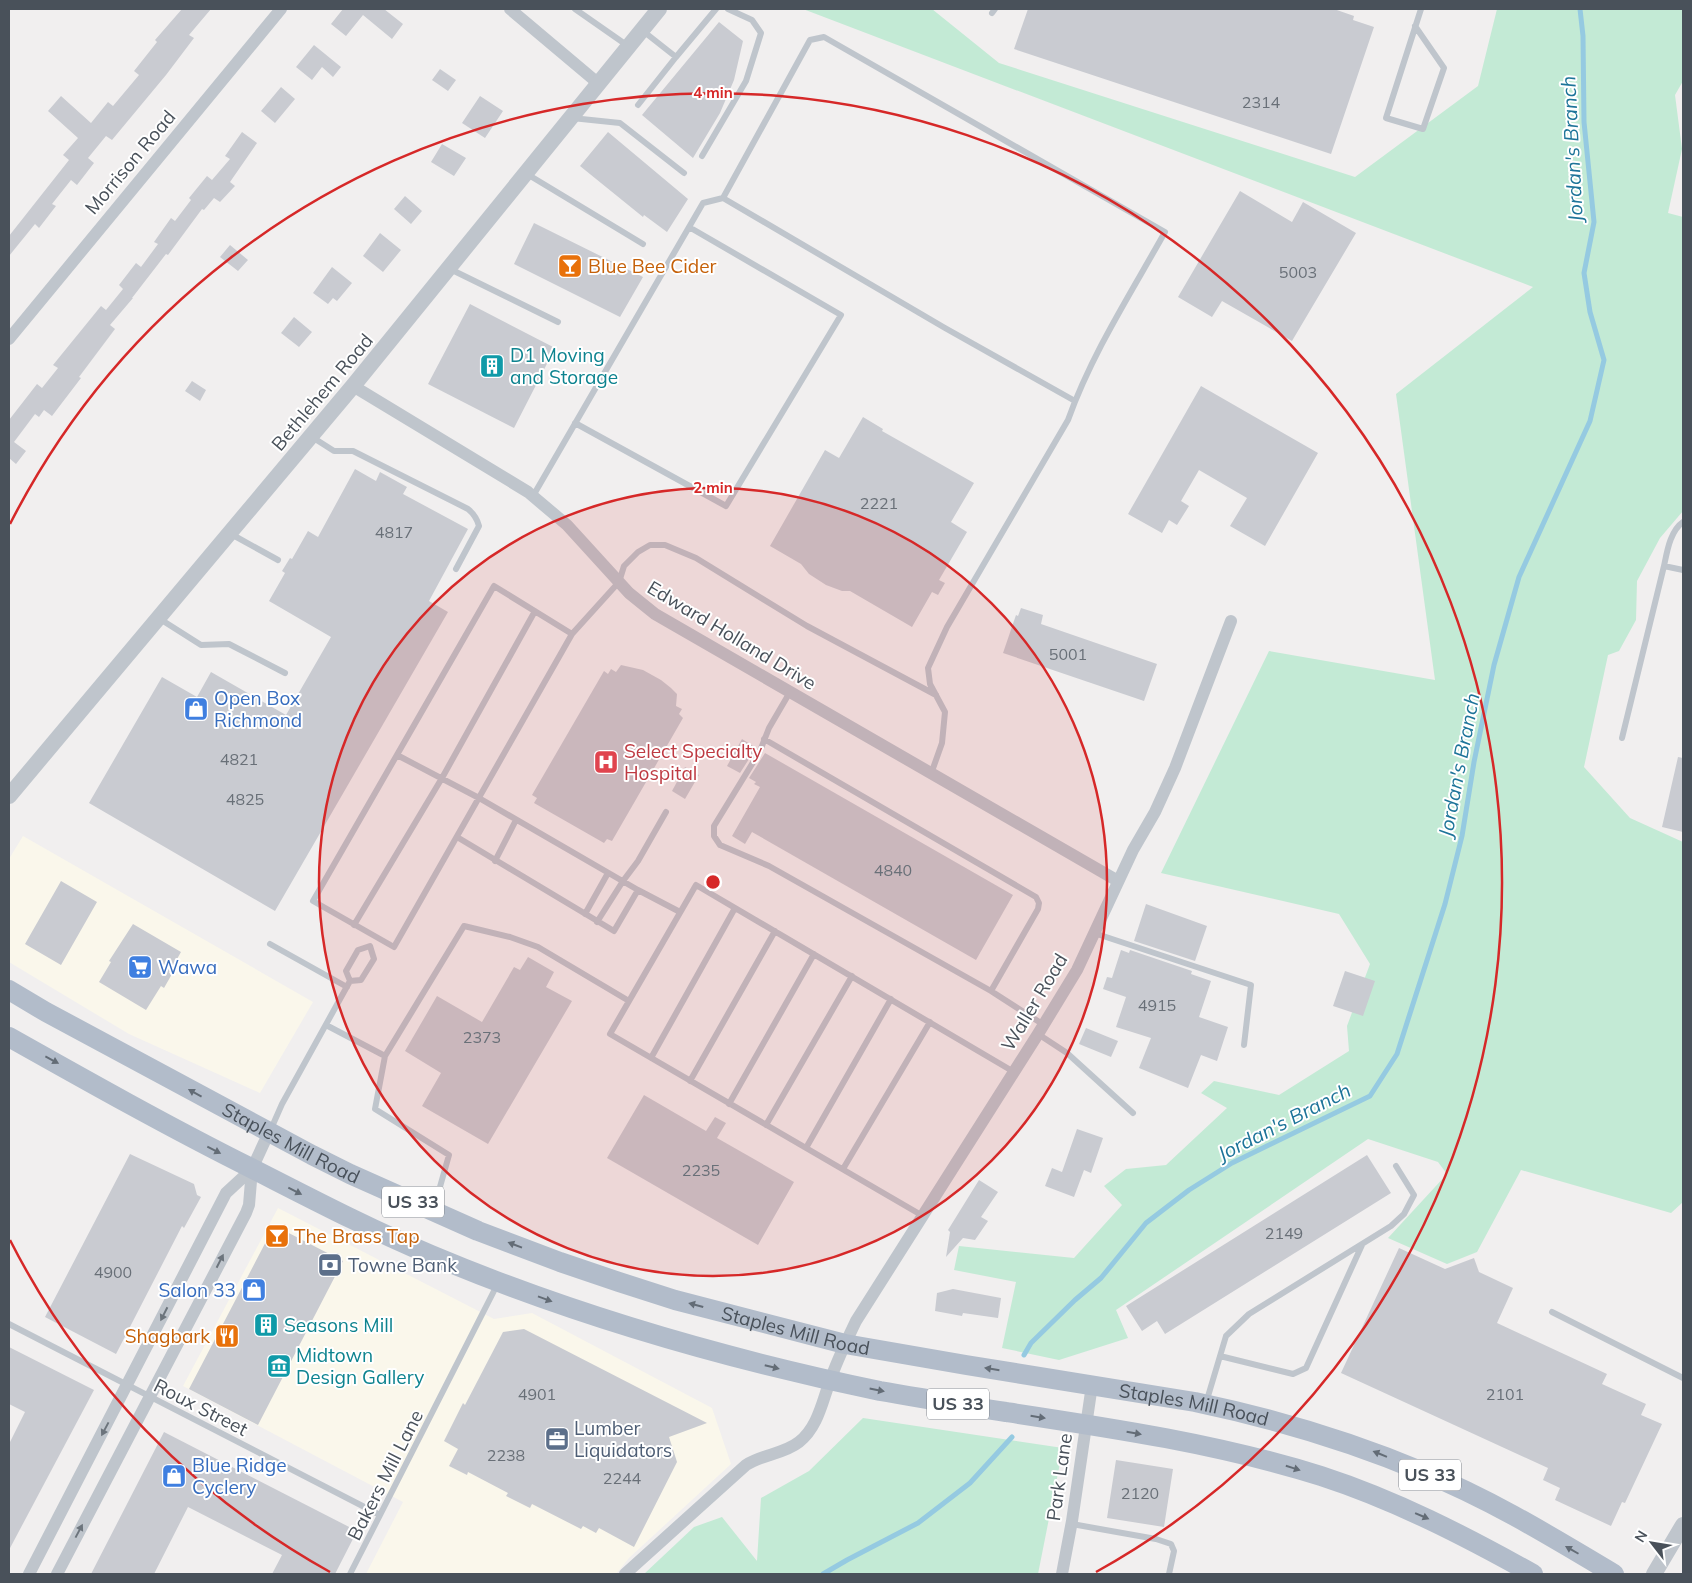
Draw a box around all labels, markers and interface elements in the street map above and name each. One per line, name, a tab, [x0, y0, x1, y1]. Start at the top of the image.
water label: Jordan's Branch	[1555, 75, 1588, 225]
text: 4 min	[693, 83, 733, 102]
house number: 2314	[1242, 92, 1281, 112]
street label: Morrison Road	[80, 105, 180, 219]
bar icon: Blue Bee Cider	[557, 253, 583, 279]
place label: Blue Bee Cider	[588, 254, 717, 278]
house number: 5003	[1279, 262, 1317, 282]
street label: Bethlehem Road	[266, 329, 378, 455]
place label: D1 Moving and Storage	[510, 343, 618, 389]
building icon: D1 Moving and Storage	[479, 353, 505, 379]
text: 2 min	[693, 478, 733, 497]
house number: 2221	[860, 493, 898, 513]
house number: 4817	[375, 522, 413, 542]
street label: Edward Holland Drive	[643, 575, 821, 695]
house number: 5001	[1049, 644, 1087, 664]
place label: Open Box Richmond	[214, 686, 302, 732]
water label: Jordan's Branch	[1432, 691, 1485, 841]
shop icon: Open Box Richmond	[183, 696, 209, 722]
place label: Select Specialty Hospital	[624, 739, 762, 785]
house number: 4821	[220, 749, 258, 769]
hospital icon: Select Specialty Hospital	[593, 749, 619, 775]
house number: 4825	[226, 789, 264, 809]
house number: 4840	[874, 860, 912, 880]
centre of rings	[704, 873, 722, 891]
street label: Waller Road	[996, 949, 1072, 1055]
supermarket icon: Wawa	[127, 954, 153, 980]
place label: Wawa	[158, 955, 217, 979]
house number: 4915	[1138, 995, 1176, 1015]
house number: 2373	[463, 1027, 501, 1047]
one-way arrow	[44, 1056, 59, 1064]
water label: Jordan's Branch	[1211, 1077, 1355, 1167]
one-way arrow	[188, 1089, 203, 1097]
street label: Staples Mill Road	[218, 1097, 364, 1189]
one-way arrow	[207, 1146, 221, 1154]
house number: 2235	[682, 1160, 720, 1180]
road number: US 33	[382, 1186, 444, 1218]
one-way arrow	[288, 1187, 302, 1195]
bar icon: The Brass Tap	[264, 1223, 290, 1249]
house number: 2149	[1265, 1223, 1303, 1243]
place label: The Brass Tap	[294, 1224, 420, 1248]
one-way arrow	[507, 1241, 522, 1249]
bank icon: Towne Bank	[317, 1252, 343, 1278]
place label: Towne Bank	[348, 1253, 457, 1277]
one-way arrow	[216, 1254, 225, 1268]
house number: 4900	[94, 1262, 132, 1282]
shop icon: Salon 33	[241, 1277, 267, 1303]
place label: Salon 33	[158, 1278, 236, 1302]
one-way arrow	[537, 1296, 552, 1303]
one-way arrow	[688, 1301, 703, 1309]
street label: Staples Mill Road	[719, 1301, 872, 1360]
one-way arrow	[160, 1307, 168, 1321]
building icon: Seasons Mill	[253, 1312, 279, 1338]
place label: Seasons Mill	[284, 1313, 393, 1337]
restaurant icon: Shagbark	[214, 1323, 240, 1349]
place label: Shagbark	[125, 1324, 210, 1348]
place label: Midtown Design Gallery	[296, 1343, 424, 1389]
museum icon: Midtown Design Gallery	[266, 1353, 292, 1379]
one-way arrow	[764, 1363, 779, 1371]
one-way arrow	[984, 1365, 1000, 1373]
street label: Roux Street	[150, 1373, 252, 1441]
street label: Staples Mill Road	[1117, 1378, 1271, 1431]
house number: 4901	[518, 1384, 556, 1404]
house number: 2101	[1486, 1384, 1524, 1404]
one-way arrow	[870, 1387, 886, 1395]
road number: US 33	[927, 1388, 989, 1420]
street label: Bakers Mill Lane	[342, 1406, 428, 1544]
one-way arrow	[1030, 1413, 1046, 1421]
place label: Lumber Liquidators	[574, 1416, 672, 1462]
one-way arrow	[101, 1422, 109, 1436]
office icon: Lumber Liquidators	[544, 1426, 570, 1452]
one-way arrow	[1126, 1429, 1142, 1437]
street label: Park Lane	[1041, 1432, 1077, 1522]
house number: 2238	[487, 1445, 525, 1465]
one-way arrow	[1372, 1450, 1387, 1458]
place label: Blue Ridge Cyclery	[192, 1453, 287, 1499]
road number: US 33	[1399, 1460, 1461, 1490]
shop icon: Blue Ridge Cyclery	[161, 1463, 187, 1489]
one-way arrow	[1285, 1464, 1300, 1472]
house number: 2244	[603, 1468, 642, 1488]
house number: 2120	[1121, 1483, 1159, 1503]
one-way arrow	[1415, 1512, 1429, 1520]
north arrow	[1627, 1518, 1677, 1568]
one-way arrow	[75, 1524, 83, 1538]
text: N	[1630, 1527, 1651, 1545]
one-way arrow	[1565, 1545, 1578, 1554]

